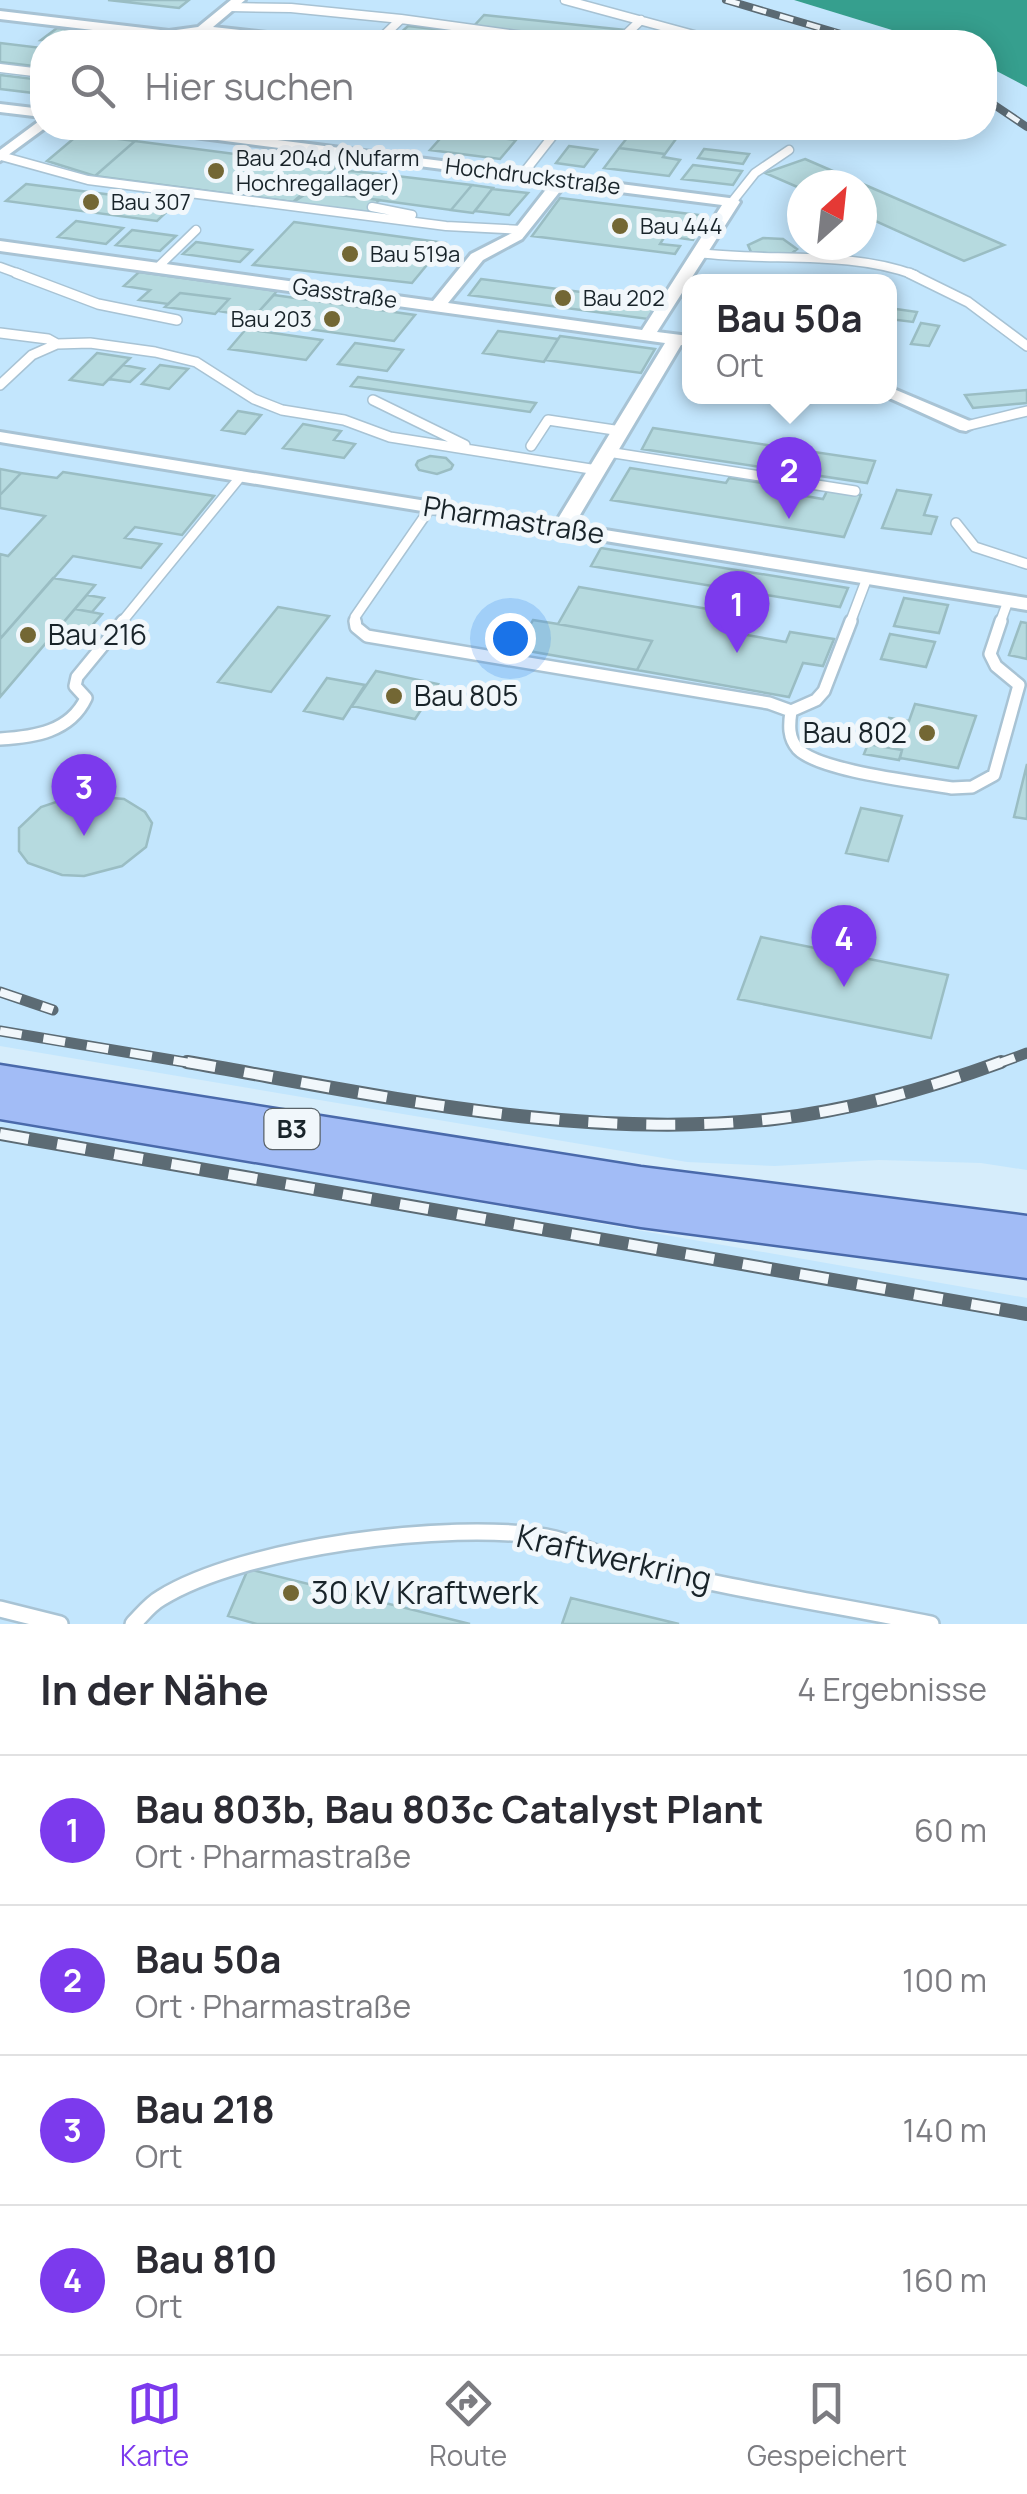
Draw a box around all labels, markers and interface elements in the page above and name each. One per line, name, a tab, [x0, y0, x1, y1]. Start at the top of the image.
search box	[30, 30, 997, 140]
icon: search	[65, 58, 120, 113]
text: Hier suchen	[145, 59, 354, 111]
place label: Bau 204d (Nufarm Hochregallager)	[236, 143, 419, 198]
street label: Hochdruckstraße	[444, 150, 622, 202]
marker: Bau 204d (Nufarm Hochregallager)	[205, 160, 227, 182]
north arrow	[787, 170, 877, 260]
place label: Bau 307	[111, 187, 191, 217]
marker: Bau 307	[80, 191, 102, 213]
place label: Bau 444	[640, 211, 723, 241]
marker: Bau 444	[609, 215, 631, 237]
place label: Bau 519a	[370, 239, 460, 269]
marker: Bau 519a	[339, 243, 361, 265]
street label: Gasstraße	[291, 271, 399, 315]
popup	[682, 274, 897, 404]
place label: Bau 202	[583, 283, 665, 313]
marker: Bau 202	[552, 287, 574, 309]
text: Bau 50a	[716, 291, 863, 343]
place label: Bau 203	[231, 304, 312, 334]
marker: Bau 203	[321, 308, 343, 330]
text: Ort	[716, 343, 764, 387]
pin: 2	[756, 436, 822, 519]
street label: Pharmastraße	[421, 486, 607, 552]
pin: 1	[704, 570, 770, 653]
your location	[485, 613, 536, 664]
place label: Bau 216	[48, 615, 147, 653]
marker: Bau 216	[17, 624, 39, 646]
place label: Bau 805	[414, 676, 518, 714]
marker: Bau 805	[383, 685, 405, 707]
place label: Bau 802	[803, 713, 907, 751]
marker: Bau 802	[916, 722, 938, 744]
pin: 3	[52, 754, 116, 836]
pin: 4	[812, 904, 876, 987]
road number: B3	[264, 1109, 320, 1149]
street label: Kraftwerkring	[512, 1513, 716, 1601]
place label: 30 kV Kraftwerk	[311, 1570, 539, 1614]
marker: 30 kV Kraftwerk	[280, 1582, 302, 1604]
text: In der Nähe	[40, 1660, 269, 1718]
text: 4 Ergebnisse	[797, 1667, 987, 1711]
text: Bau 803b, Bau 803c Catalyst Plant	[135, 1782, 763, 1834]
text: 1	[65, 1808, 80, 1852]
text: 60 m	[914, 1808, 987, 1852]
text: Ort · Pharmastraße	[135, 1834, 411, 1878]
text: Bau 50a	[135, 1932, 281, 1984]
text: 2	[63, 1958, 82, 2002]
text: 100 m	[902, 1958, 987, 2002]
text: Ort · Pharmastraße	[135, 1984, 411, 2028]
text: Bau 218	[135, 2082, 275, 2134]
text: 3	[63, 2108, 82, 2152]
text: 140 m	[903, 2108, 987, 2152]
text: Ort	[135, 2134, 183, 2178]
text: Bau 810	[135, 2232, 277, 2284]
text: 4	[63, 2258, 82, 2302]
text: 160 m	[902, 2258, 987, 2302]
text: Ort	[135, 2284, 183, 2328]
tab: Karte	[120, 2376, 189, 2474]
tab: Route	[429, 2376, 507, 2474]
tab: Gespeichert	[747, 2376, 907, 2474]

